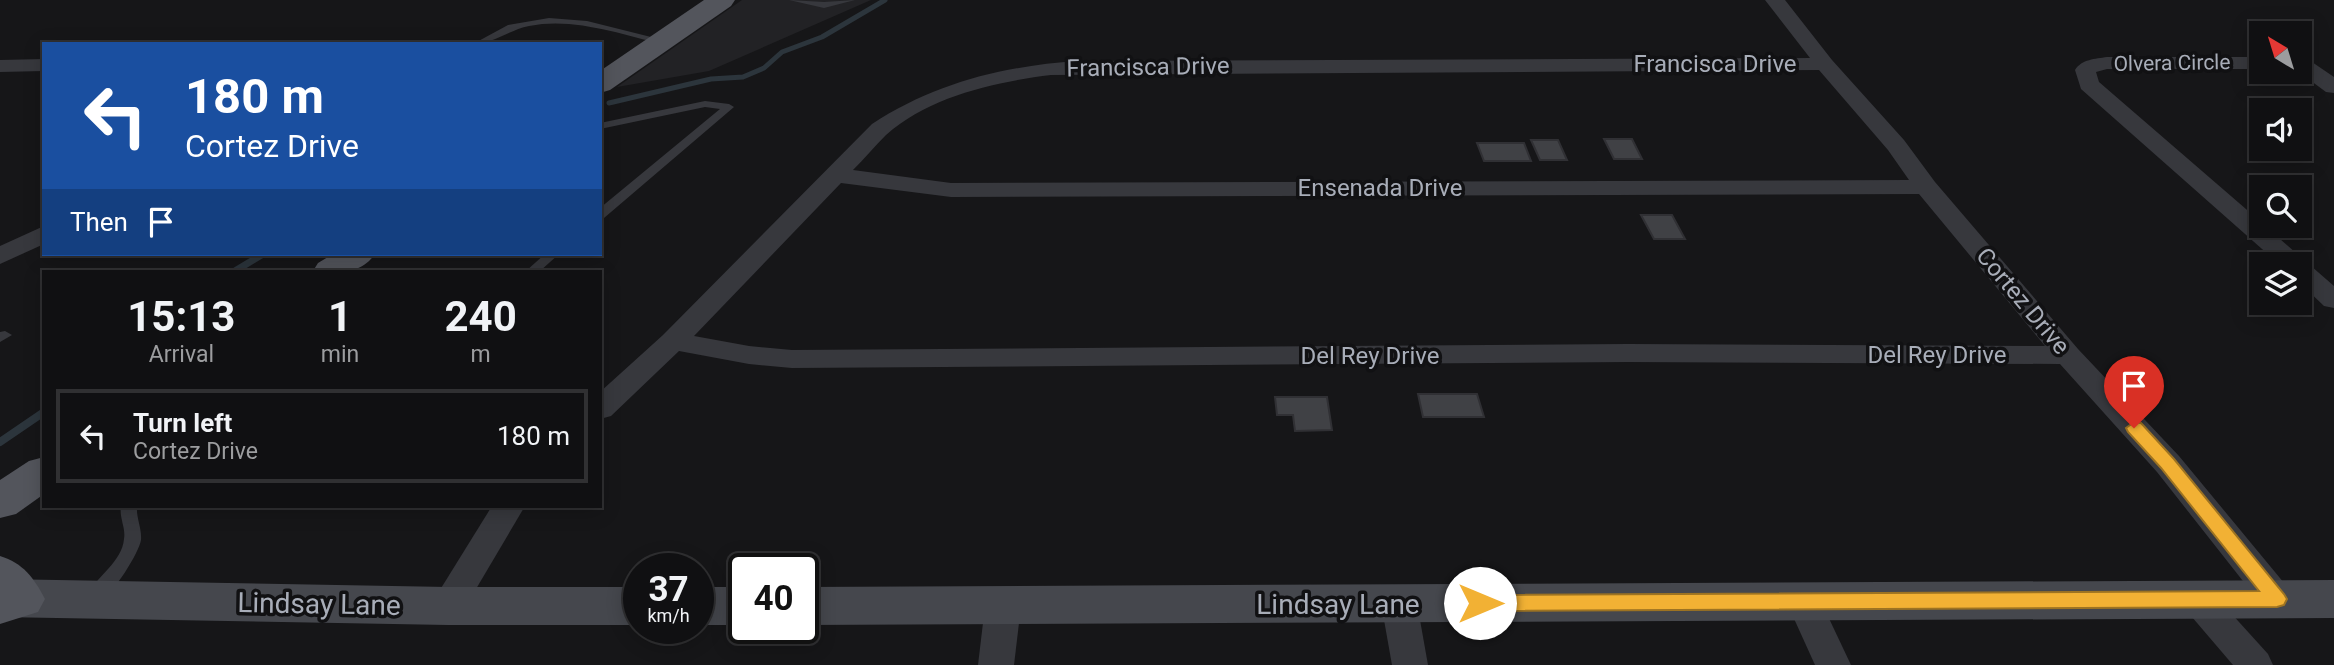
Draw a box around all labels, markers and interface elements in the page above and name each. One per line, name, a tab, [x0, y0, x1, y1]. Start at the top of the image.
north arrow	[2249, 21, 2312, 84]
map controls	[2249, 21, 2312, 315]
street label: Francisca Drive	[1633, 50, 1797, 78]
street label: Olvera Circle	[2113, 50, 2231, 76]
street label: Francisca Drive	[1066, 52, 1230, 82]
text: 180 m	[185, 68, 324, 125]
icon: left	[70, 70, 161, 161]
button: sound	[2249, 98, 2312, 161]
text: Cortez Drive	[185, 127, 359, 165]
street label: Ensenada Drive	[1298, 174, 1462, 202]
button: search	[2249, 175, 2312, 238]
icon: arrive	[142, 203, 180, 241]
text: Then	[70, 207, 128, 237]
street label: Cortez Drive	[1970, 242, 2076, 360]
button: layers	[2249, 252, 2312, 315]
text: 15:13	[127, 292, 235, 341]
text: 1	[328, 292, 352, 341]
text: 240	[444, 292, 517, 341]
text: Arrival	[149, 341, 214, 368]
text: min	[321, 341, 359, 368]
text: m	[471, 341, 491, 368]
street label: Del Rey Drive	[1868, 341, 2006, 369]
street label: Del Rey Drive	[1301, 342, 1439, 370]
pin	[2104, 356, 2164, 428]
icon: arrive	[2115, 367, 2153, 405]
text: Turn left	[133, 408, 232, 438]
icon: left	[74, 417, 112, 455]
text: 180 m	[497, 421, 570, 451]
text: Cortez Drive	[133, 438, 258, 465]
speed limit sign: 40	[728, 553, 819, 644]
position arrow	[1443, 566, 1517, 640]
text: 37	[648, 569, 689, 610]
street label: Lindsay Lane	[237, 586, 401, 622]
street label: Lindsay Lane	[1256, 588, 1420, 621]
text: km/h	[647, 605, 690, 626]

